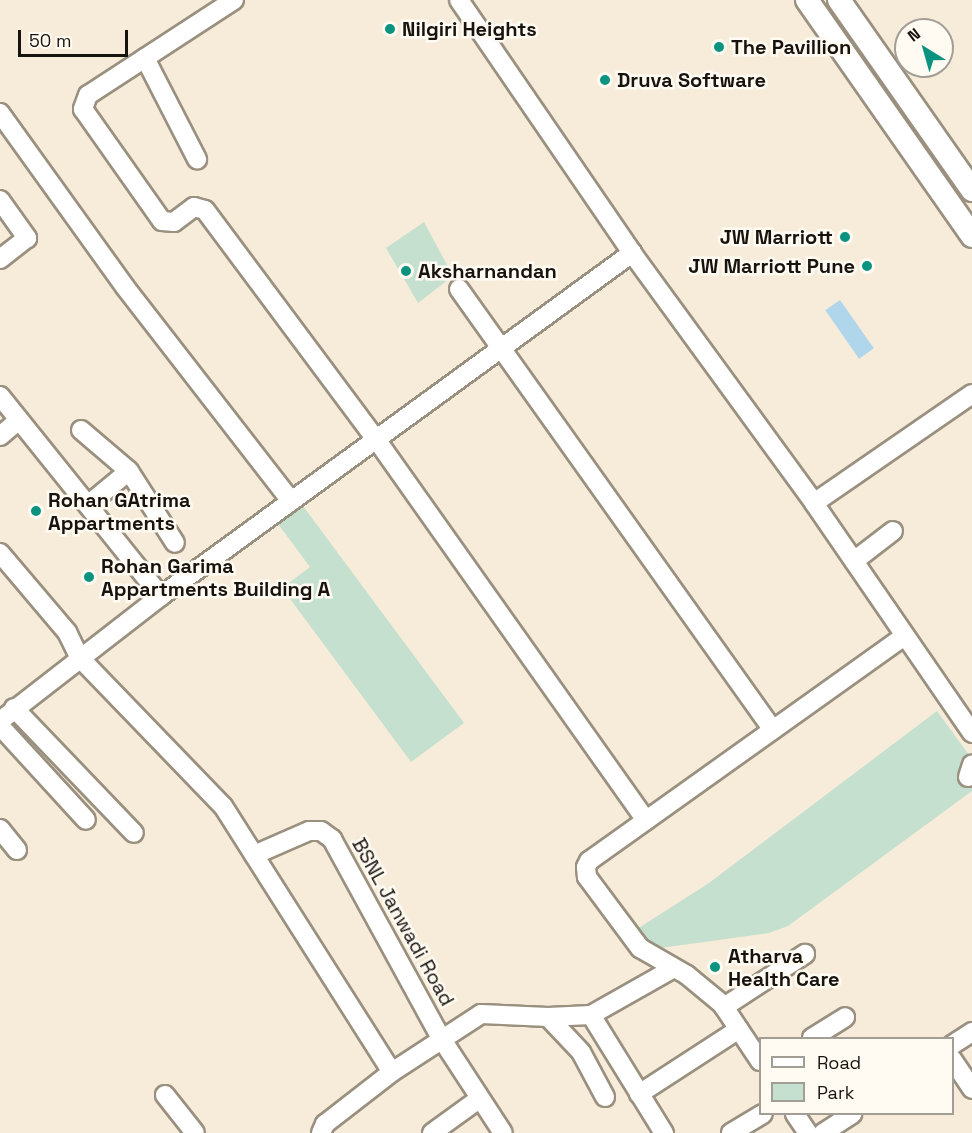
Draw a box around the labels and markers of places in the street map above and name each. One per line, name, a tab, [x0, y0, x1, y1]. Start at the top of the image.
place label: Nilgiri Heights	[402, 17, 537, 41]
marker: Nilgiri Heights	[383, 22, 397, 36]
place label: The Pavillion	[731, 35, 851, 59]
marker: The Pavillion	[712, 40, 726, 54]
place label: Druva Software	[617, 68, 766, 92]
marker: Druva Software	[598, 73, 612, 87]
place label: JW Marriott	[720, 225, 833, 249]
marker: JW Marriott	[838, 230, 852, 244]
place label: JW Marriott Pune	[688, 254, 855, 278]
place label: Aksharnandan	[418, 259, 557, 283]
marker: JW Marriott Pune	[860, 259, 874, 273]
marker: Aksharnandan	[399, 264, 413, 278]
place label: Rohan GAtrima Appartments	[48, 488, 191, 535]
marker: Rohan GAtrima Appartments	[29, 504, 43, 518]
place label: Rohan Garima Appartments Building A	[101, 554, 330, 601]
marker: Rohan Garima Appartments Building A	[82, 570, 96, 584]
place label: Atharva Health Care	[728, 944, 840, 991]
marker: Atharva Health Care	[706, 958, 724, 976]

